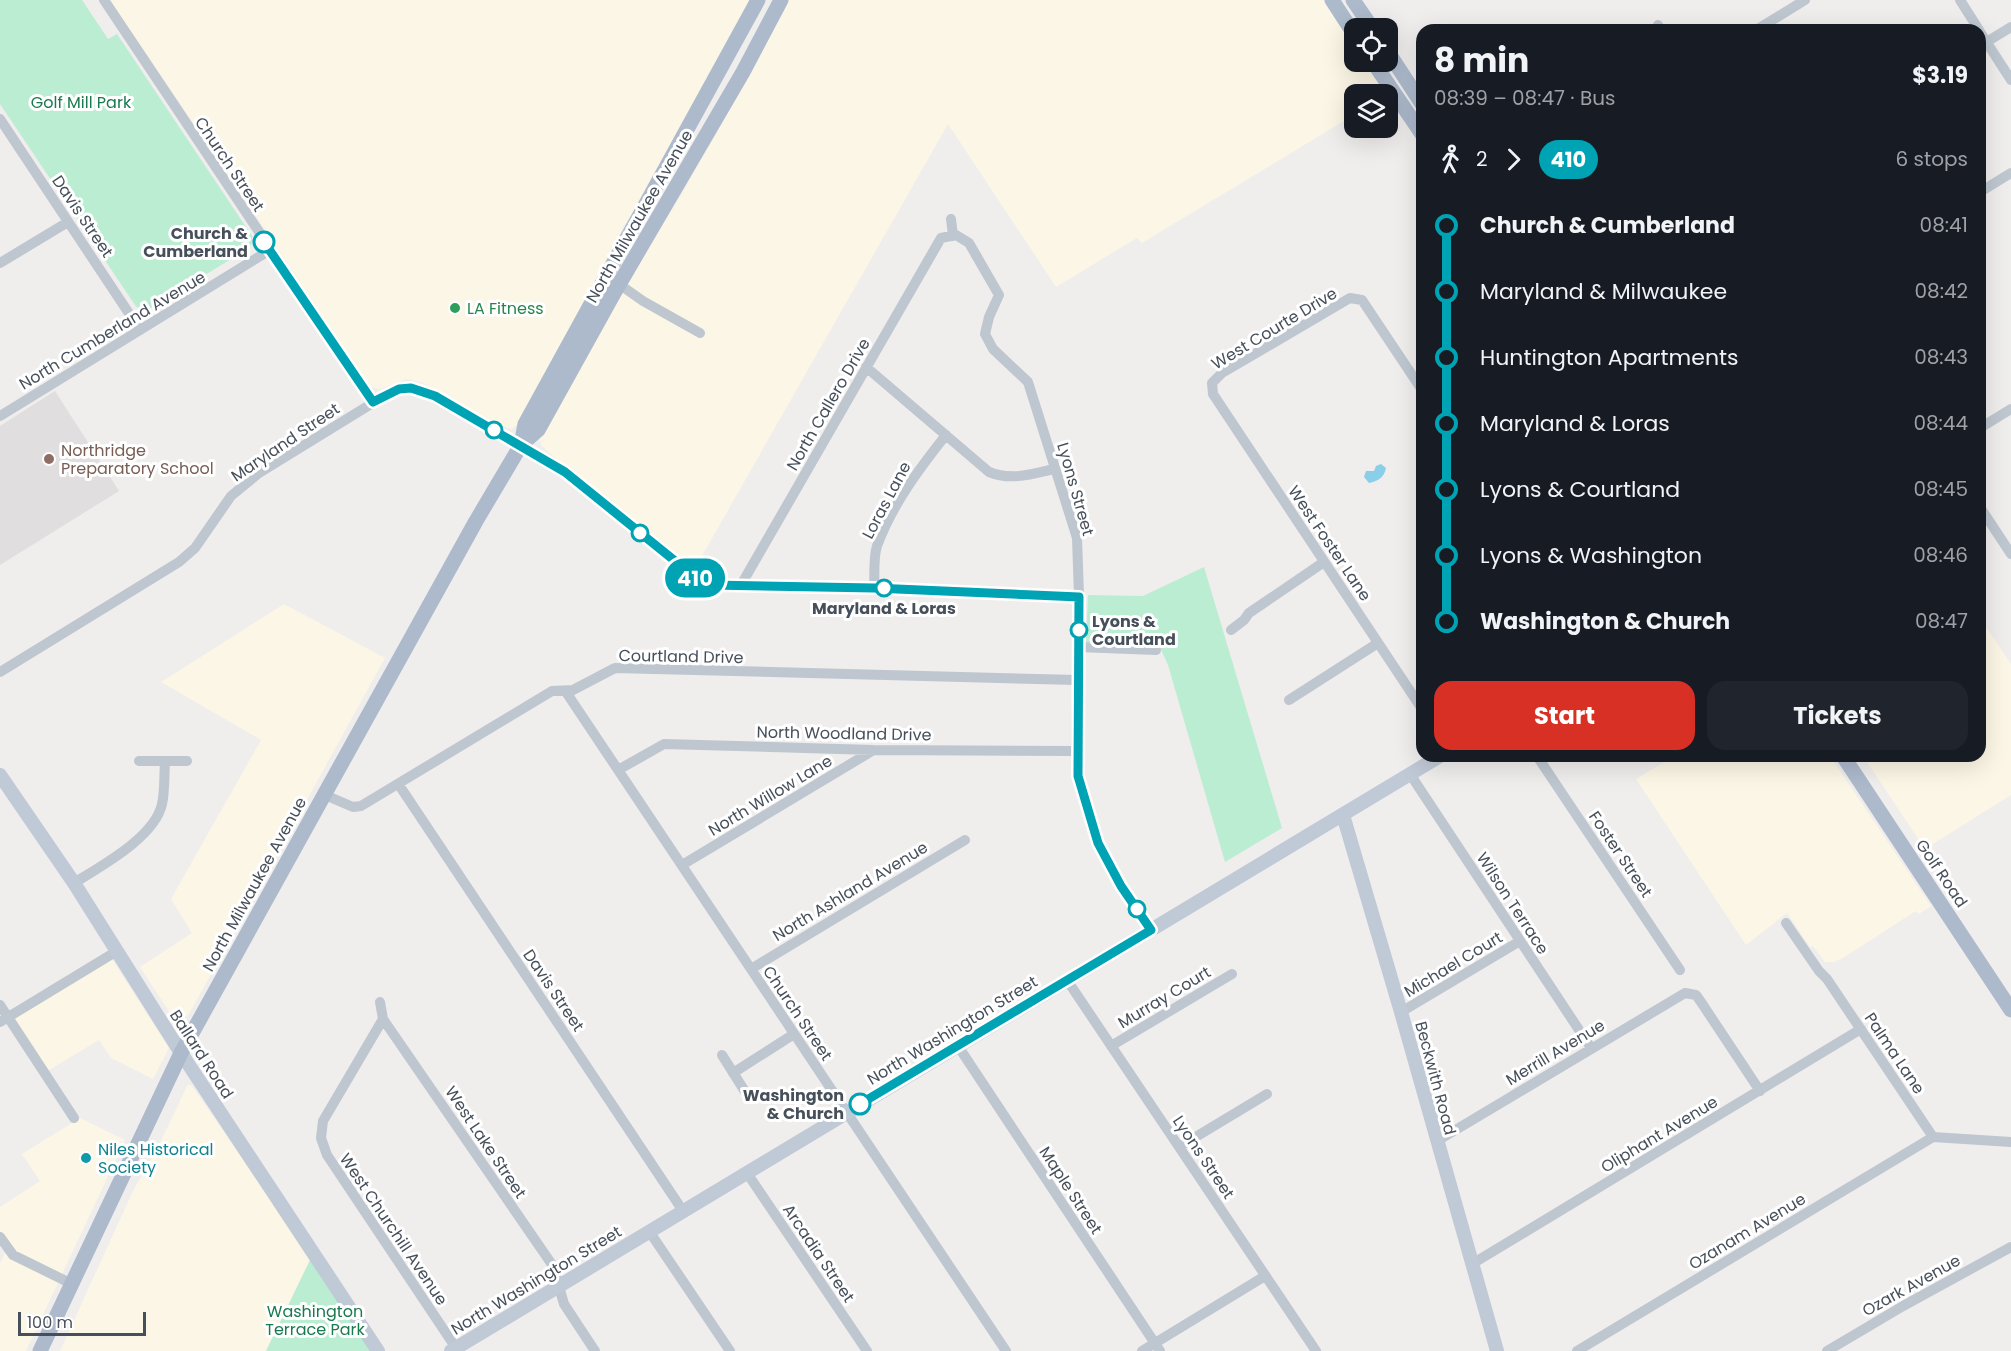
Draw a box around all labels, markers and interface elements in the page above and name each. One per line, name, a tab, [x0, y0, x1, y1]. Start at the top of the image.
map controls	[1344, 18, 1398, 138]
button: locate	[1344, 18, 1398, 72]
text: 8 min	[1434, 37, 1529, 84]
text: $3.19	[1912, 60, 1968, 91]
button: layers	[1344, 84, 1398, 138]
text: 08:39 – 08:47 · Bus	[1434, 84, 1615, 112]
park label: Golf Mill Park	[31, 91, 132, 114]
street label: Church Street	[189, 112, 270, 216]
street label: North Milwaukee Avenue	[580, 126, 698, 307]
icon: walk	[1434, 143, 1467, 176]
icon: forward	[1497, 143, 1530, 176]
text: 2	[1476, 145, 1488, 173]
text: 410	[1551, 145, 1586, 174]
text: 6 stops	[1895, 145, 1968, 173]
street label: Davis Street	[47, 171, 119, 262]
text: Church & Cumberland	[1480, 210, 1735, 241]
text: 08:41	[1920, 211, 1968, 239]
place label: Church & Cumberland	[143, 222, 248, 263]
marker: Church & Cumberland	[253, 231, 275, 253]
street label: North Cumberland Avenue	[15, 265, 210, 395]
text: Maryland & Milwaukee	[1480, 276, 1727, 307]
text: 08:42	[1914, 277, 1968, 305]
street label: West Courte Drive	[1207, 282, 1341, 375]
place label: LA Fitness	[467, 297, 544, 320]
marker: LA Fitness	[448, 301, 462, 315]
street label: North Callero Drive	[781, 334, 876, 475]
text: Huntington Apartments	[1480, 342, 1738, 373]
text: 08:43	[1914, 343, 1968, 371]
street label: Maryland Street	[226, 397, 344, 487]
text: Maryland & Loras	[1480, 408, 1670, 439]
text: 08:44	[1913, 409, 1968, 437]
unlabelled marker	[485, 421, 503, 439]
place label: Northridge Preparatory School	[61, 439, 214, 480]
street label: Lyons Street	[1051, 440, 1100, 539]
marker: Northridge Preparatory School	[42, 452, 56, 466]
street label: Loras Lane	[856, 457, 916, 543]
text: Lyons & Courtland	[1480, 474, 1680, 505]
text: 08:45	[1913, 475, 1968, 503]
street label: West Foster Lane	[1282, 481, 1377, 606]
unlabelled marker	[631, 524, 649, 542]
text: Lyons & Washington	[1480, 540, 1702, 571]
text: 08:46	[1913, 541, 1968, 569]
line badge: 410	[660, 558, 730, 598]
text: 410	[677, 564, 713, 593]
marker: Maryland & Loras	[875, 579, 893, 597]
place label: Maryland & Loras	[812, 597, 956, 620]
text: Washington & Church	[1480, 606, 1730, 637]
text: 08:47	[1915, 607, 1968, 635]
place label: Lyons & Courtland	[1092, 610, 1176, 651]
marker: Lyons & Courtland	[1070, 621, 1088, 639]
street label: Courtland Drive	[618, 644, 744, 669]
button: Start	[1434, 681, 1695, 750]
button: Tickets	[1707, 681, 1968, 750]
street label: North Woodland Drive	[756, 720, 932, 747]
street label: North Willow Lane	[704, 749, 837, 842]
street label: North Milwaukee Avenue	[197, 793, 312, 976]
street label: Foster Street	[1583, 807, 1658, 902]
street label: Golf Road	[1910, 835, 1973, 912]
street label: North Ashland Avenue	[768, 836, 932, 947]
street label: Wilson Terrace	[1471, 848, 1554, 959]
unlabelled marker	[1128, 900, 1146, 918]
street label: Michael Court	[1400, 926, 1507, 1003]
street label: Davis Street	[518, 945, 590, 1036]
street label: Church Street	[757, 961, 838, 1065]
street label: Murray Court	[1113, 961, 1215, 1034]
street label: North Washington Street	[863, 970, 1042, 1091]
street label: Ballard Road	[164, 1005, 239, 1103]
street label: Palma Lane	[1859, 1008, 1930, 1099]
street label: Merrill Avenue	[1501, 1014, 1609, 1091]
street label: Beckwith Road	[1409, 1019, 1462, 1137]
street label: West Lake Street	[439, 1082, 532, 1203]
place label: Washington & Church	[743, 1084, 844, 1125]
street label: Oliphant Avenue	[1596, 1090, 1722, 1178]
marker: Washington & Church	[849, 1093, 871, 1115]
street label: Lyons Street	[1167, 1111, 1240, 1204]
place label: Niles Historical Society	[98, 1138, 213, 1179]
street label: Maple Street	[1034, 1142, 1108, 1239]
street label: West Churchill Avenue	[334, 1149, 453, 1310]
marker: Niles Historical Society	[79, 1151, 93, 1165]
street label: Ozanam Avenue	[1685, 1187, 1810, 1275]
street label: Arcadia Street	[777, 1200, 860, 1307]
street label: North Washington Street	[447, 1220, 626, 1341]
street label: Ozark Avenue	[1858, 1249, 1965, 1322]
park label: Washington Terrace Park	[265, 1300, 366, 1341]
scale bar	[18, 1309, 146, 1336]
text: 100 m	[27, 1311, 73, 1334]

